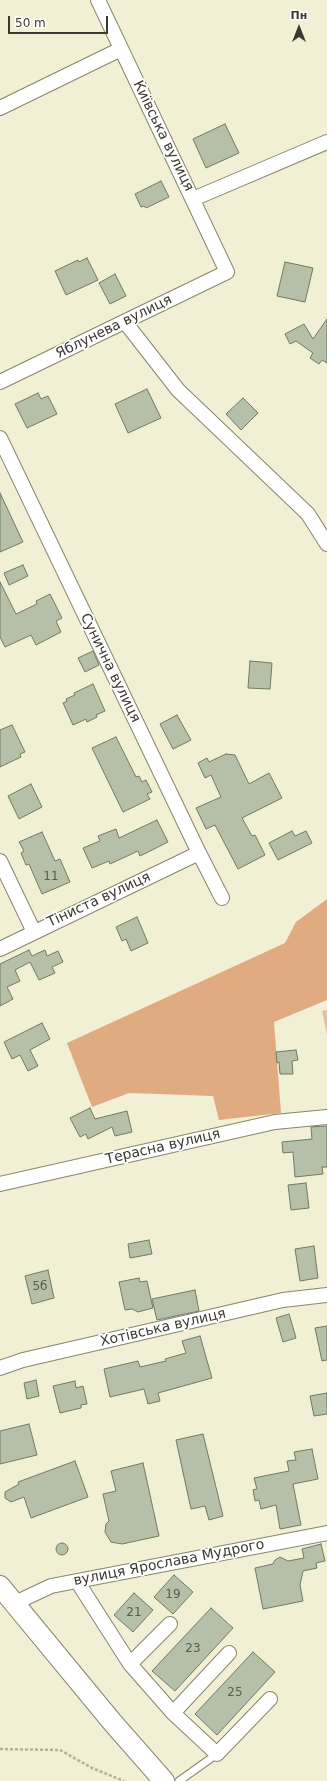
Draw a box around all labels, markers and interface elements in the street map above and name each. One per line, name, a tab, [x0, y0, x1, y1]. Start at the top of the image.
scale bar	[10, 8, 110, 34]
north arrow	[279, 8, 319, 48]
text: Пн	[291, 9, 307, 22]
text: 50 m	[15, 16, 46, 30]
street label: Київська вулиця	[129, 78, 197, 194]
street label: Яблунева вулиця	[53, 292, 175, 362]
street label: Сунична вулиця	[76, 611, 144, 725]
street label: Тіниста вулиця	[45, 869, 153, 931]
house number: 11	[43, 870, 59, 884]
street label: Терасна вулиця	[104, 1126, 222, 1168]
house number: 5б	[32, 1280, 48, 1294]
street label: Хотівська вулиця	[99, 1305, 227, 1351]
street label: вулиця Ярослава Мудрого	[72, 1536, 266, 1590]
house number: 19	[165, 1588, 181, 1602]
house number: 21	[126, 1606, 142, 1620]
house number: 23	[185, 1642, 201, 1656]
house number: 25	[227, 1686, 243, 1700]

